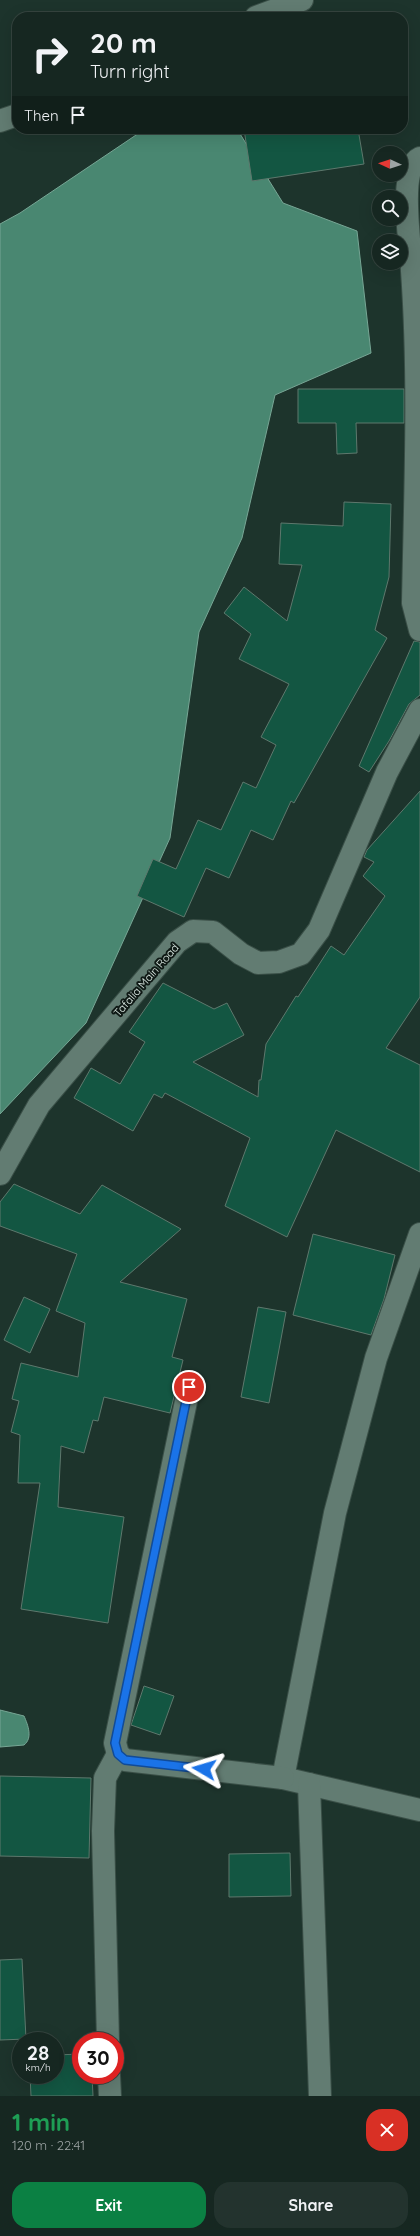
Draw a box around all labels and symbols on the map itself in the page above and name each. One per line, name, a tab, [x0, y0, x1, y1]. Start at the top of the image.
north arrow	[372, 146, 408, 182]
street label: Tafalia Main Road	[110, 941, 182, 1019]
pin	[172, 1370, 206, 1404]
position arrow	[183, 1748, 225, 1790]
speed limit sign: 30	[72, 2032, 124, 2084]

